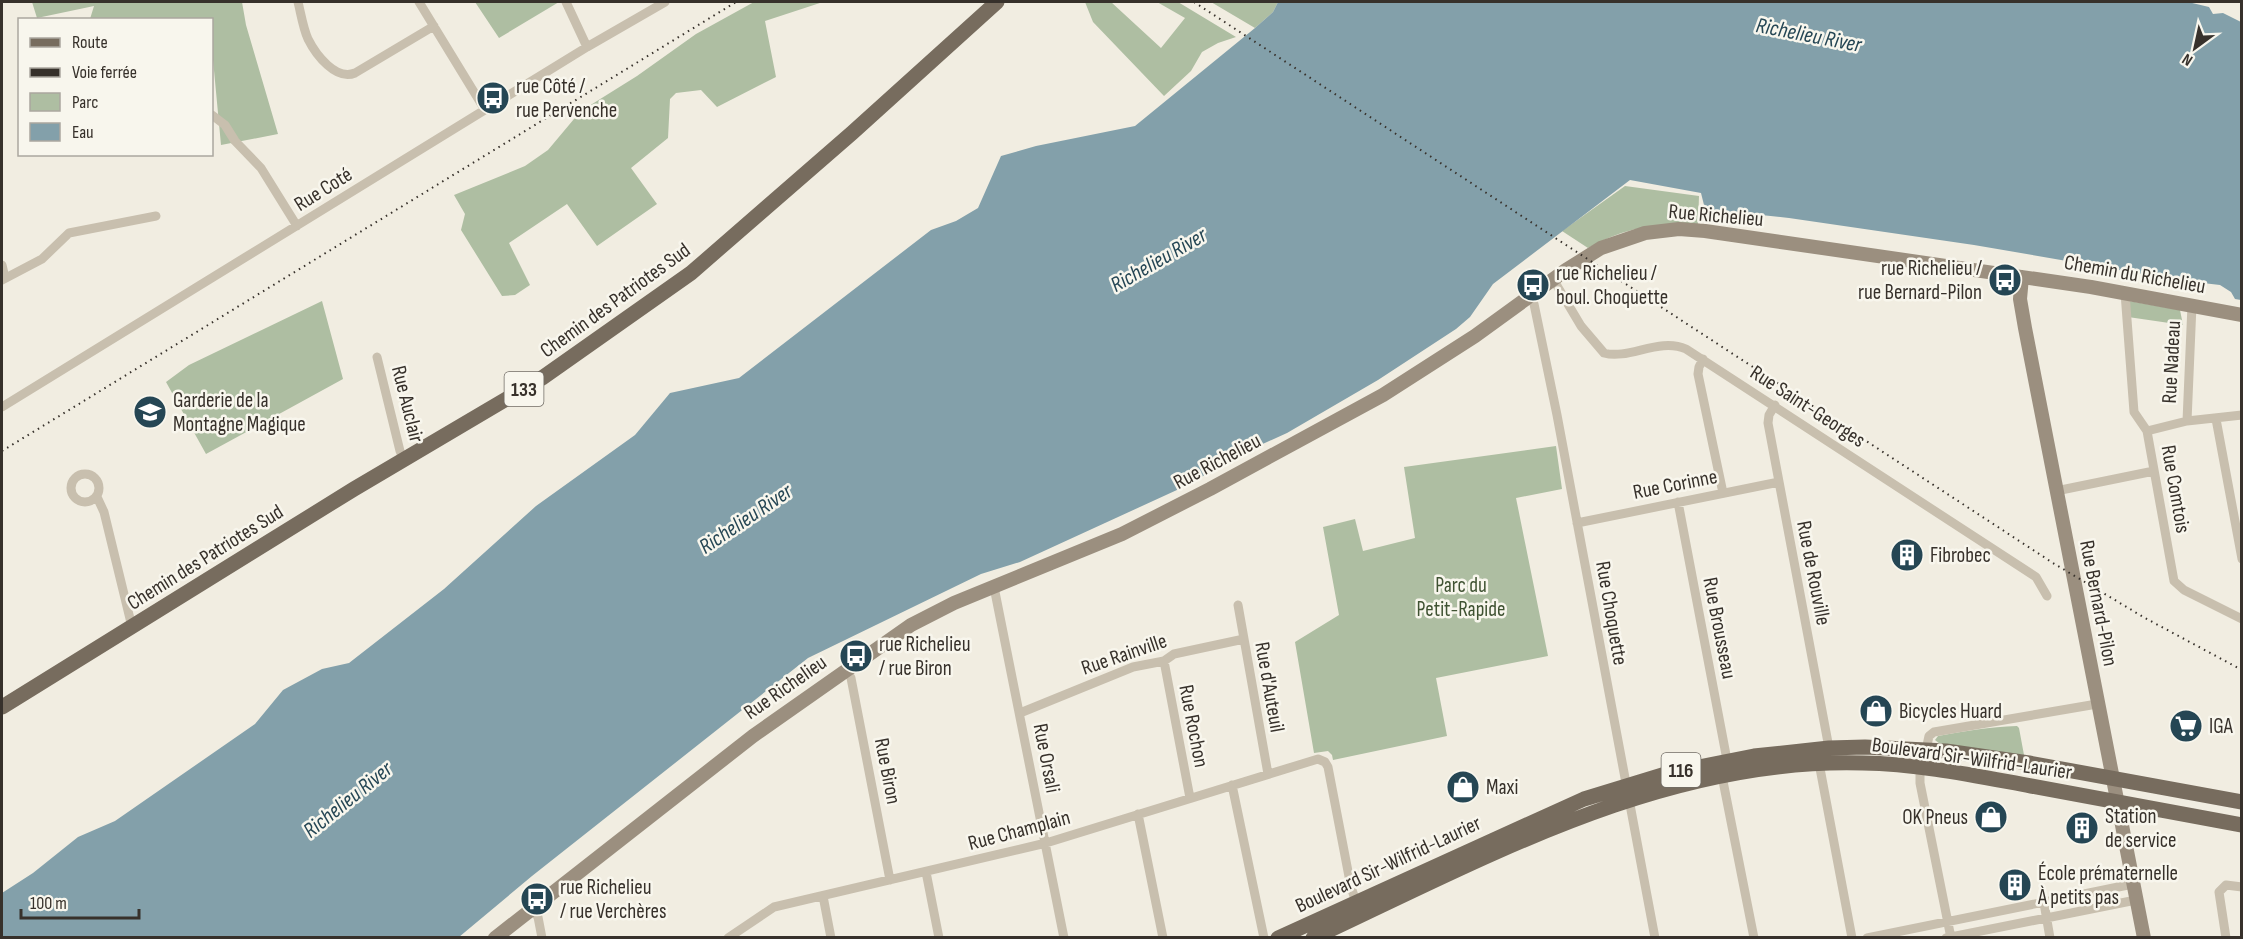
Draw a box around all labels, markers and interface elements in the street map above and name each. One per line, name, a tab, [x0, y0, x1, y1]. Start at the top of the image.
water label: Richelieu River	[1754, 12, 1864, 59]
legend	[18, 18, 213, 156]
north arrow	[2165, 18, 2225, 78]
text: Route	[72, 32, 108, 53]
text: N	[2179, 49, 2196, 70]
text: Voie ferrée	[72, 62, 137, 83]
place label: rue Côté / rue Pervenche	[516, 74, 617, 123]
bus stop icon: rue Côté / rue Pervenche	[475, 80, 511, 116]
text: Parc	[72, 92, 98, 113]
text: Eau	[72, 122, 94, 143]
street label: Rue Coté	[290, 162, 357, 217]
street label: Rue Richelieu	[1667, 199, 1764, 232]
water label: Richelieu River	[1106, 222, 1212, 299]
street label: Chemin des Patriotes Sud	[535, 238, 695, 363]
street label: Chemin du Richelieu	[2062, 250, 2208, 299]
place label: rue Richelieu / rue Bernard-Pilon	[1858, 256, 1982, 305]
place label: rue Richelieu / boul. Choquette	[1556, 261, 1668, 310]
bus stop icon: rue Richelieu / rue Bernard-Pilon	[1987, 262, 2023, 298]
bus stop icon: rue Richelieu / boul. Choquette	[1515, 267, 1551, 303]
street label: Rue Nadeau	[2157, 320, 2186, 404]
street label: Rue Saint-Georges	[1746, 360, 1870, 453]
street label: Rue Auclair	[386, 363, 429, 445]
road number: 133	[504, 372, 544, 406]
place label: Garderie de la Montagne Magique	[173, 388, 306, 437]
school or university icon: Garderie de la Montagne Magique	[132, 394, 168, 430]
street label: Rue Richelieu	[1169, 428, 1265, 495]
street label: Rue Comtois	[2155, 443, 2196, 535]
street label: Rue Corinne	[1631, 464, 1719, 505]
water label: Richelieu River	[694, 478, 798, 560]
street label: Chemin des Patriotes Sud	[123, 499, 288, 616]
street label: Rue de Rouville	[1791, 519, 1836, 628]
building icon: Fibrobec	[1889, 537, 1925, 573]
street label: Rue Bernard-Pilon	[2074, 538, 2123, 668]
place label: Fibrobec	[1930, 543, 1991, 568]
street label: Rue Choquette	[1590, 559, 1633, 667]
park label: Parc du Petit-Rapide	[1417, 573, 1505, 622]
street label: Rue Brousseau	[1697, 575, 1742, 681]
street label: Rue Rainville	[1078, 628, 1170, 681]
place label: rue Richelieu / rue Biron	[879, 632, 971, 681]
bus stop icon: rue Richelieu / rue Biron	[838, 638, 874, 674]
street label: Rue d'Auteuil	[1249, 640, 1290, 734]
street label: Rue Richelieu	[739, 650, 831, 725]
street label: Rue Rochon	[1173, 683, 1214, 769]
shop icon: Bicycles Huard	[1858, 693, 1894, 729]
place label: Bicycles Huard	[1899, 699, 2002, 724]
supermarket icon: IGA	[2168, 708, 2204, 744]
place label: IGA	[2209, 714, 2234, 739]
street label: Rue Orsali	[1028, 721, 1065, 795]
street label: Boulevard Sir-Wilfrid-Laurier	[1870, 732, 2074, 785]
street label: Rue Biron	[869, 736, 906, 806]
road number: 116	[1662, 753, 1700, 787]
water label: Richelieu River	[298, 756, 399, 844]
shop icon: Maxi	[1445, 769, 1481, 805]
place label: Maxi	[1486, 775, 1518, 800]
shop icon: OK Pneus	[1973, 799, 2009, 835]
place label: Station de service	[2105, 804, 2177, 853]
street label: Rue Champlain	[965, 805, 1073, 856]
place label: OK Pneus	[1902, 805, 1968, 830]
street label: Boulevard Sir-Wilfrid-Laurier	[1292, 810, 1485, 918]
building icon: Station de service	[2064, 810, 2100, 846]
place label: École prématernelle À petits pas	[2037, 861, 2178, 910]
building icon: École prématernelle À petits pas	[1997, 867, 2033, 903]
place label: rue Richelieu / rue Verchères	[560, 875, 666, 924]
bus stop icon: rue Richelieu / rue Verchères	[519, 881, 555, 917]
scale bar	[21, 882, 140, 920]
text: 100 m	[30, 893, 67, 914]

